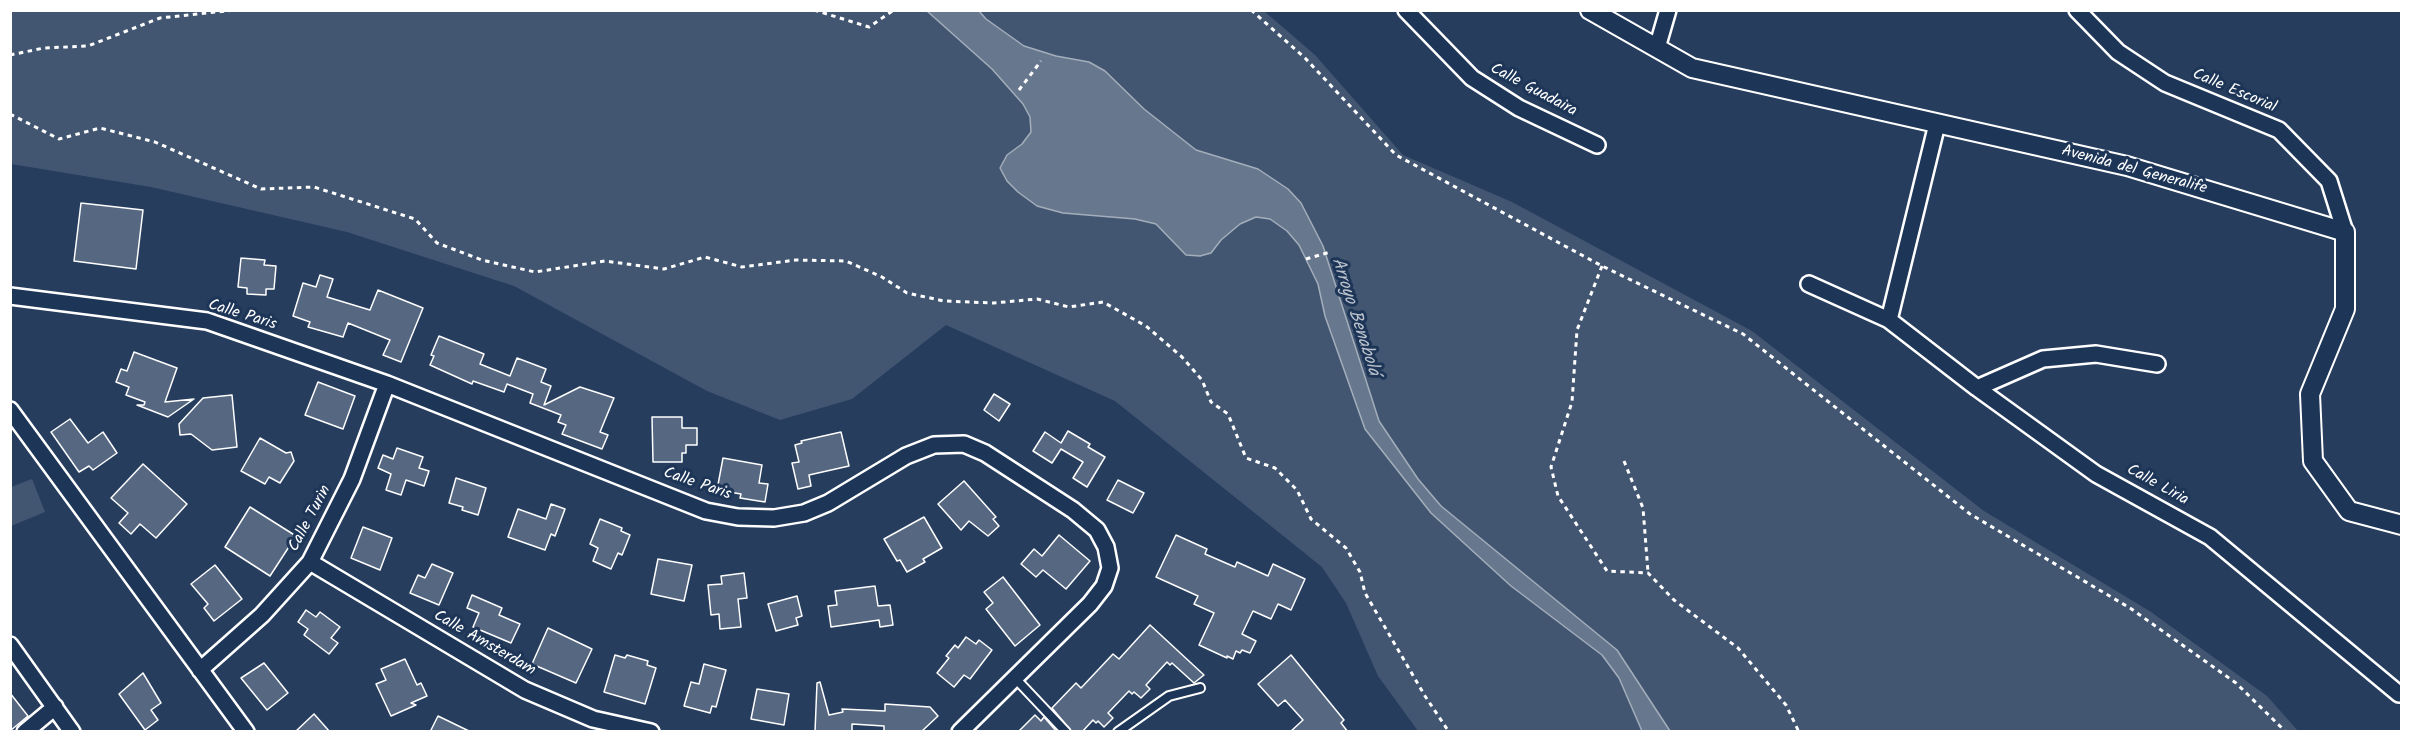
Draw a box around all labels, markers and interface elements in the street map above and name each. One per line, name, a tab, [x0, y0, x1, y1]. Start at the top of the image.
street label: Calle Guadaira	[1486, 60, 1580, 122]
street label: Calle Escorial	[2189, 66, 2279, 118]
street label: Avenida del Generalife	[2059, 142, 2209, 200]
water label: Arroyo Benabolá	[1325, 255, 1383, 379]
street label: Calle Paris	[205, 296, 279, 336]
street label: Calle Liria	[2123, 461, 2191, 511]
street label: Calle Paris	[660, 464, 734, 506]
street label: Calle Turin	[286, 483, 336, 555]
street label: Calle Amsterdam	[430, 607, 538, 681]

